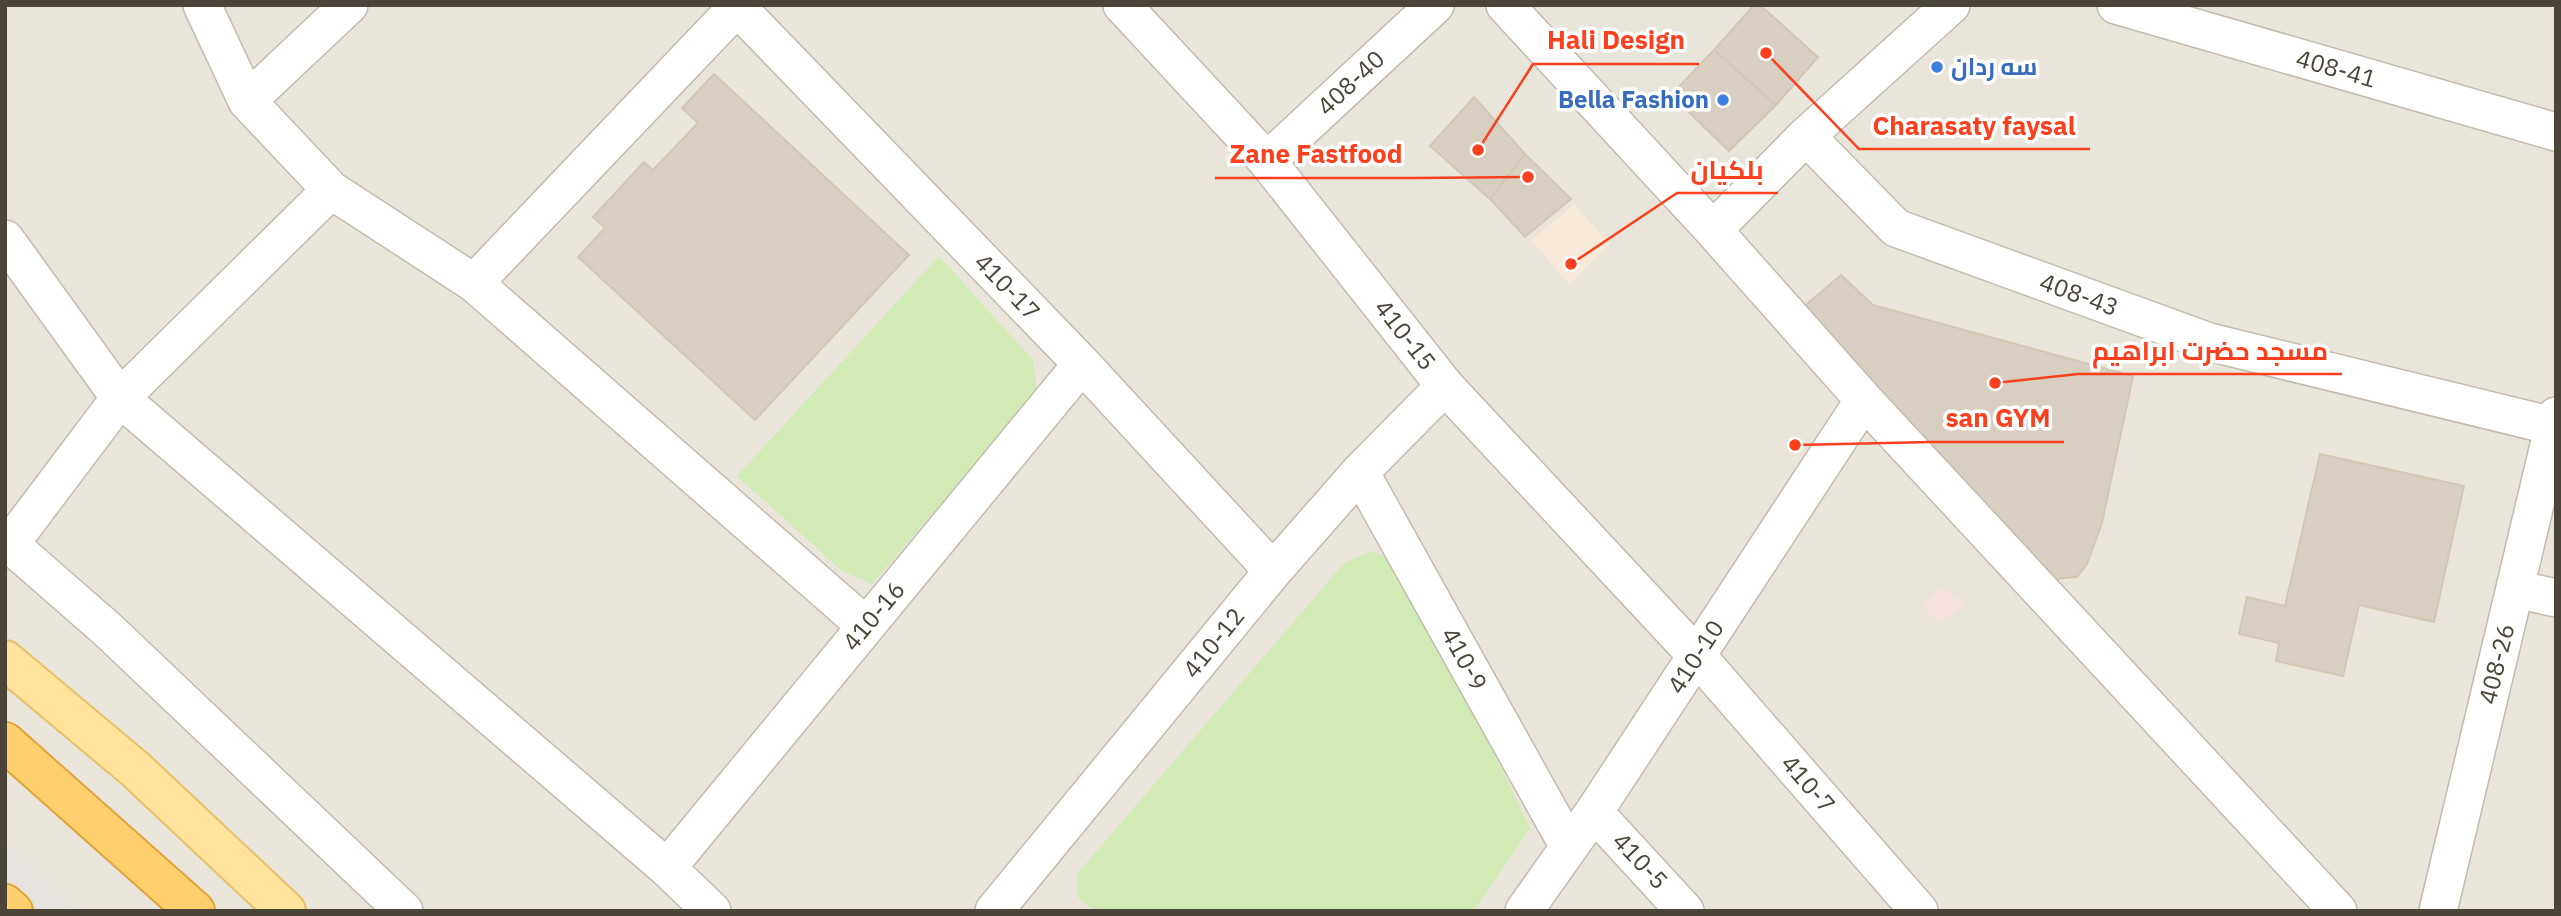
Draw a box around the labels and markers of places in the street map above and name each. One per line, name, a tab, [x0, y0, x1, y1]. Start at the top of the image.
callout: Hali Design	[1533, 17, 1699, 64]
place label: سه ردان	[1951, 50, 2037, 82]
marker: سه ردان	[1929, 59, 1945, 75]
place label: Bella Fashion	[1558, 83, 1709, 115]
marker: Bella Fashion	[1715, 92, 1731, 108]
callout: Charasaty faysal	[1859, 102, 2090, 149]
callout: Zane Fastfood	[1215, 131, 1416, 178]
callout: بلکیان	[1677, 146, 1778, 193]
callout: مسجد حضرت ابراهیم	[2078, 327, 2342, 374]
callout: san GYM	[1931, 395, 2064, 442]

